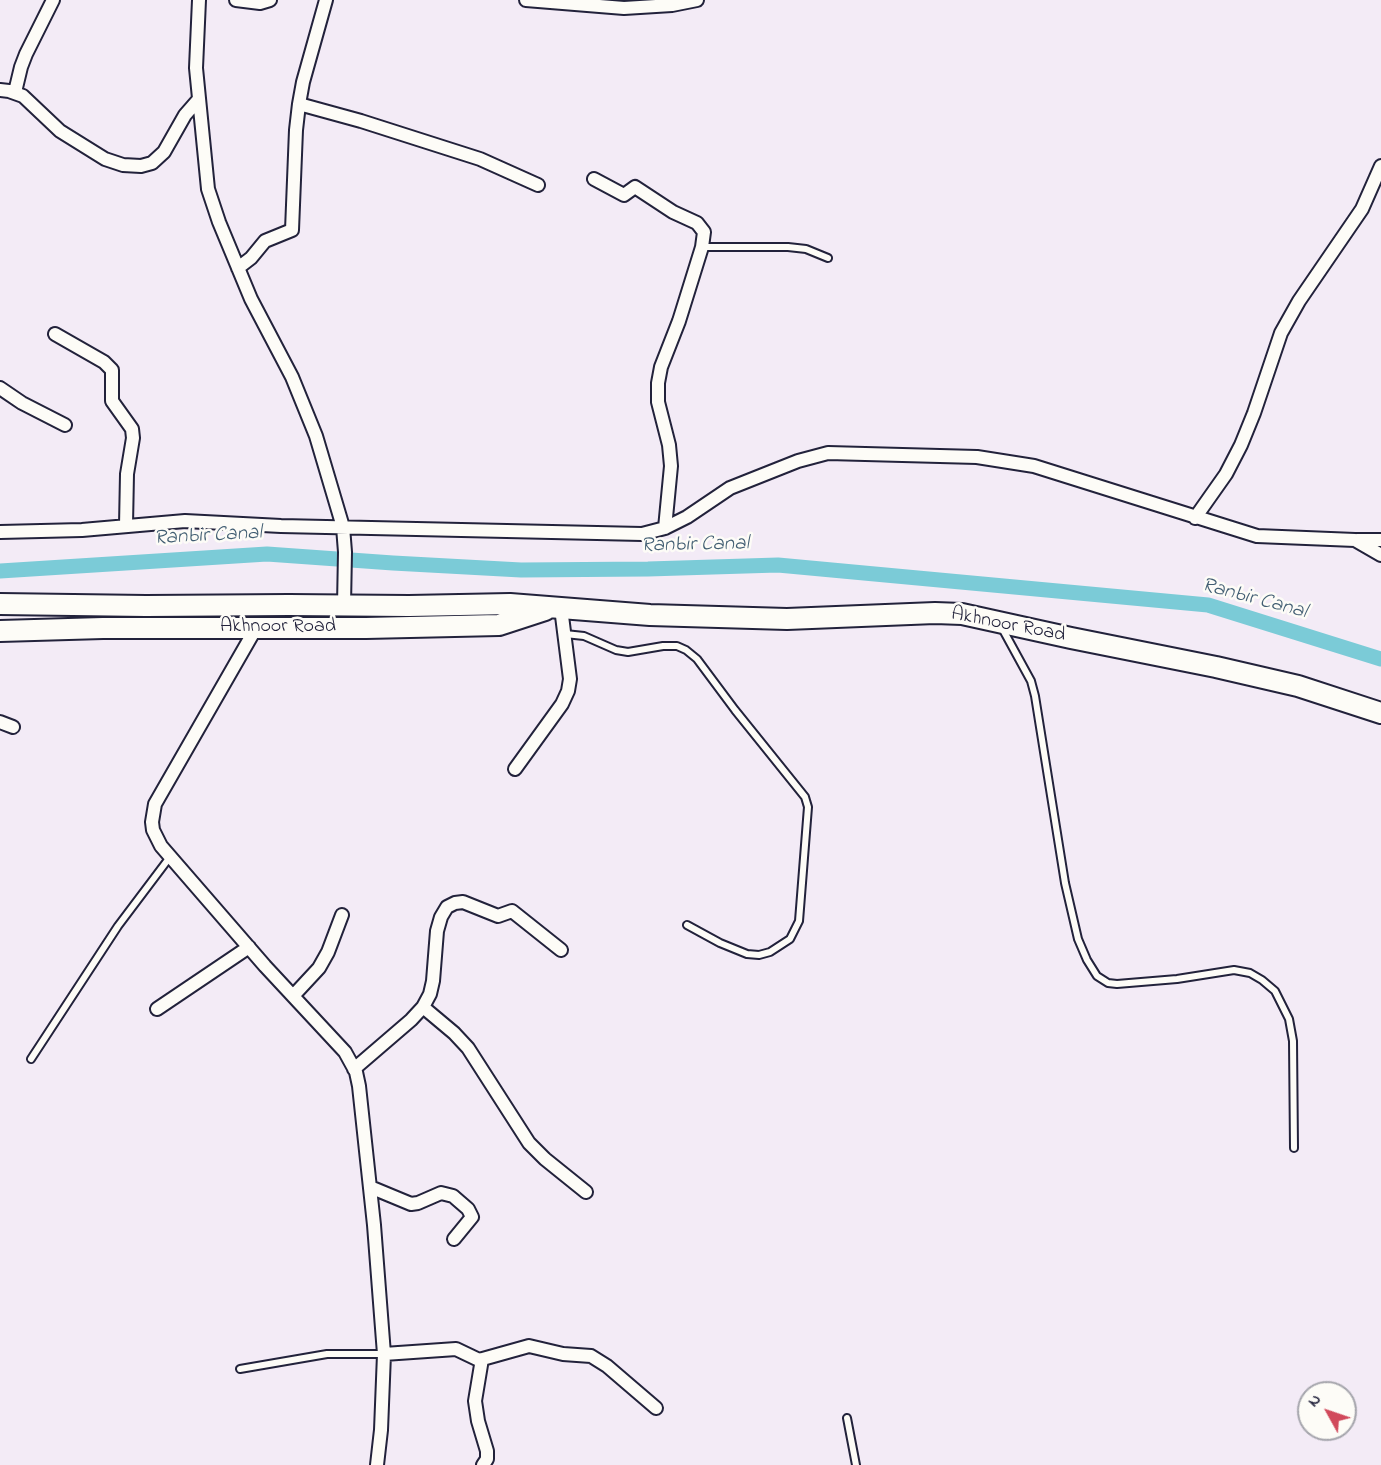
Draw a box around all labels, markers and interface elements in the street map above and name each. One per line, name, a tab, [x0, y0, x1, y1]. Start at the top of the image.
water label: Ranbir Canal	[153, 522, 263, 552]
water label: Ranbir Canal	[641, 532, 749, 560]
water label: Ranbir Canal	[1199, 574, 1309, 626]
street label: Akhnoor Road	[949, 603, 1067, 649]
street label: Akhnoor Road	[220, 616, 336, 640]
north arrow	[1297, 1381, 1357, 1441]
text: N	[1302, 1389, 1327, 1413]

